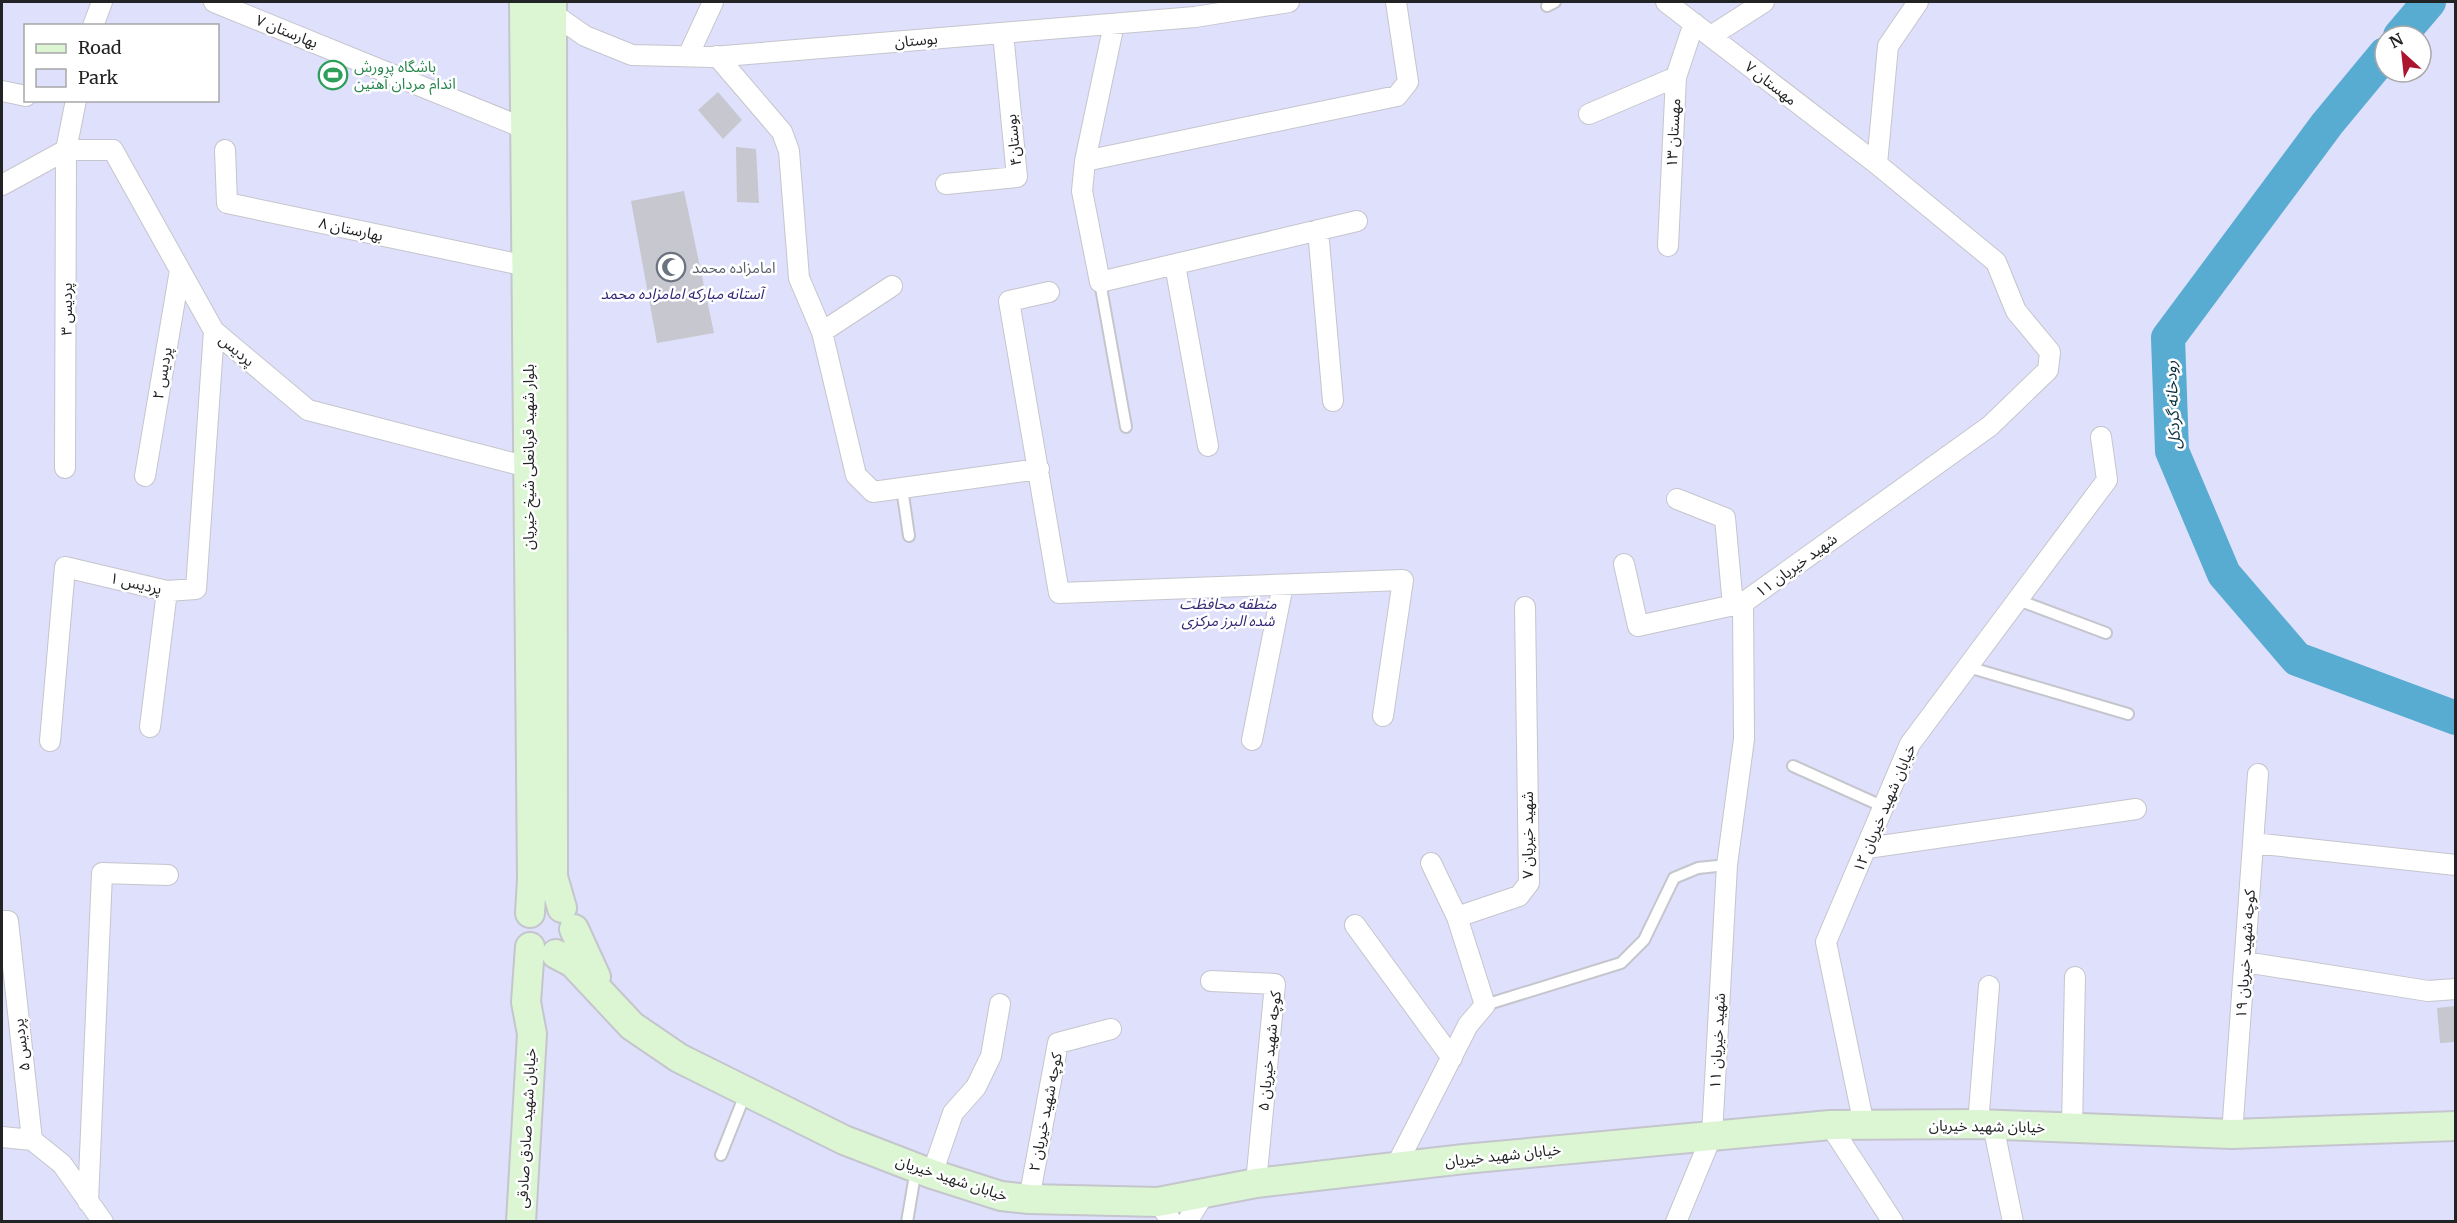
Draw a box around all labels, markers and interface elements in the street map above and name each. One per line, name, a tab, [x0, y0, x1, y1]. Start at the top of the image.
street label: بهارستان ۷	[253, 10, 321, 52]
legend	[24, 24, 219, 102]
north arrow	[2373, 24, 2433, 84]
street label: بوستان	[894, 29, 938, 51]
text: N	[2386, 29, 2407, 52]
text: Road	[78, 36, 122, 59]
place label: باشگاه پرورش اندام مردان آهنین	[354, 57, 456, 95]
street label: مهستان ۷	[1741, 57, 1801, 109]
sports icon: باشگاه پرورش اندام مردان آهنین	[317, 59, 349, 91]
text: Park	[78, 66, 119, 89]
street label: مهستان ۱۳	[1662, 98, 1684, 168]
street label: بوستان۴	[1001, 113, 1025, 167]
street label: بهارستان ۸	[317, 213, 385, 245]
mosque icon: امامزاده محمد	[655, 251, 687, 283]
place label: امامزاده محمد	[692, 258, 776, 277]
street label: پردیس ۳	[57, 283, 77, 335]
park label: آستانه مبارکه امامزاده محمد	[601, 284, 767, 303]
street label: پردیس	[215, 330, 259, 371]
street label: پردیس ۲	[148, 345, 177, 401]
water label: رودخانه گردکل	[2160, 360, 2184, 450]
street label: بلوار شهید قربانعلی شیخ خیریان	[519, 364, 541, 550]
street label: شهید خیریان ۱۱	[1751, 529, 1841, 601]
street label: پردیس ۱	[108, 568, 164, 599]
park label: منطقه محافظت شده البرز مرکزی	[1179, 594, 1277, 630]
street label: خیابان شهید خیریان ۱۲	[1848, 741, 1920, 875]
street label: شهید خیریان ۷	[1518, 791, 1537, 879]
street label: کوچه شهید خیریان ۱۹	[2231, 888, 2260, 1019]
street label: کوچه شهید خیریان ۵	[1253, 989, 1286, 1112]
street label: شهید خیریان ۱۱	[1705, 992, 1729, 1090]
street label: پردیس ۵	[8, 1017, 35, 1072]
street label: خیابان شهید صادق صادقی	[512, 1047, 540, 1209]
street label: کوچه شهید خیریان ۲	[1024, 1050, 1067, 1173]
street label: خیابان شهید خیریان	[1929, 1115, 2046, 1137]
street label: خیابان شهید خیریان	[1444, 1139, 1562, 1171]
street label: خیابان شهید خیریان	[894, 1151, 1011, 1205]

